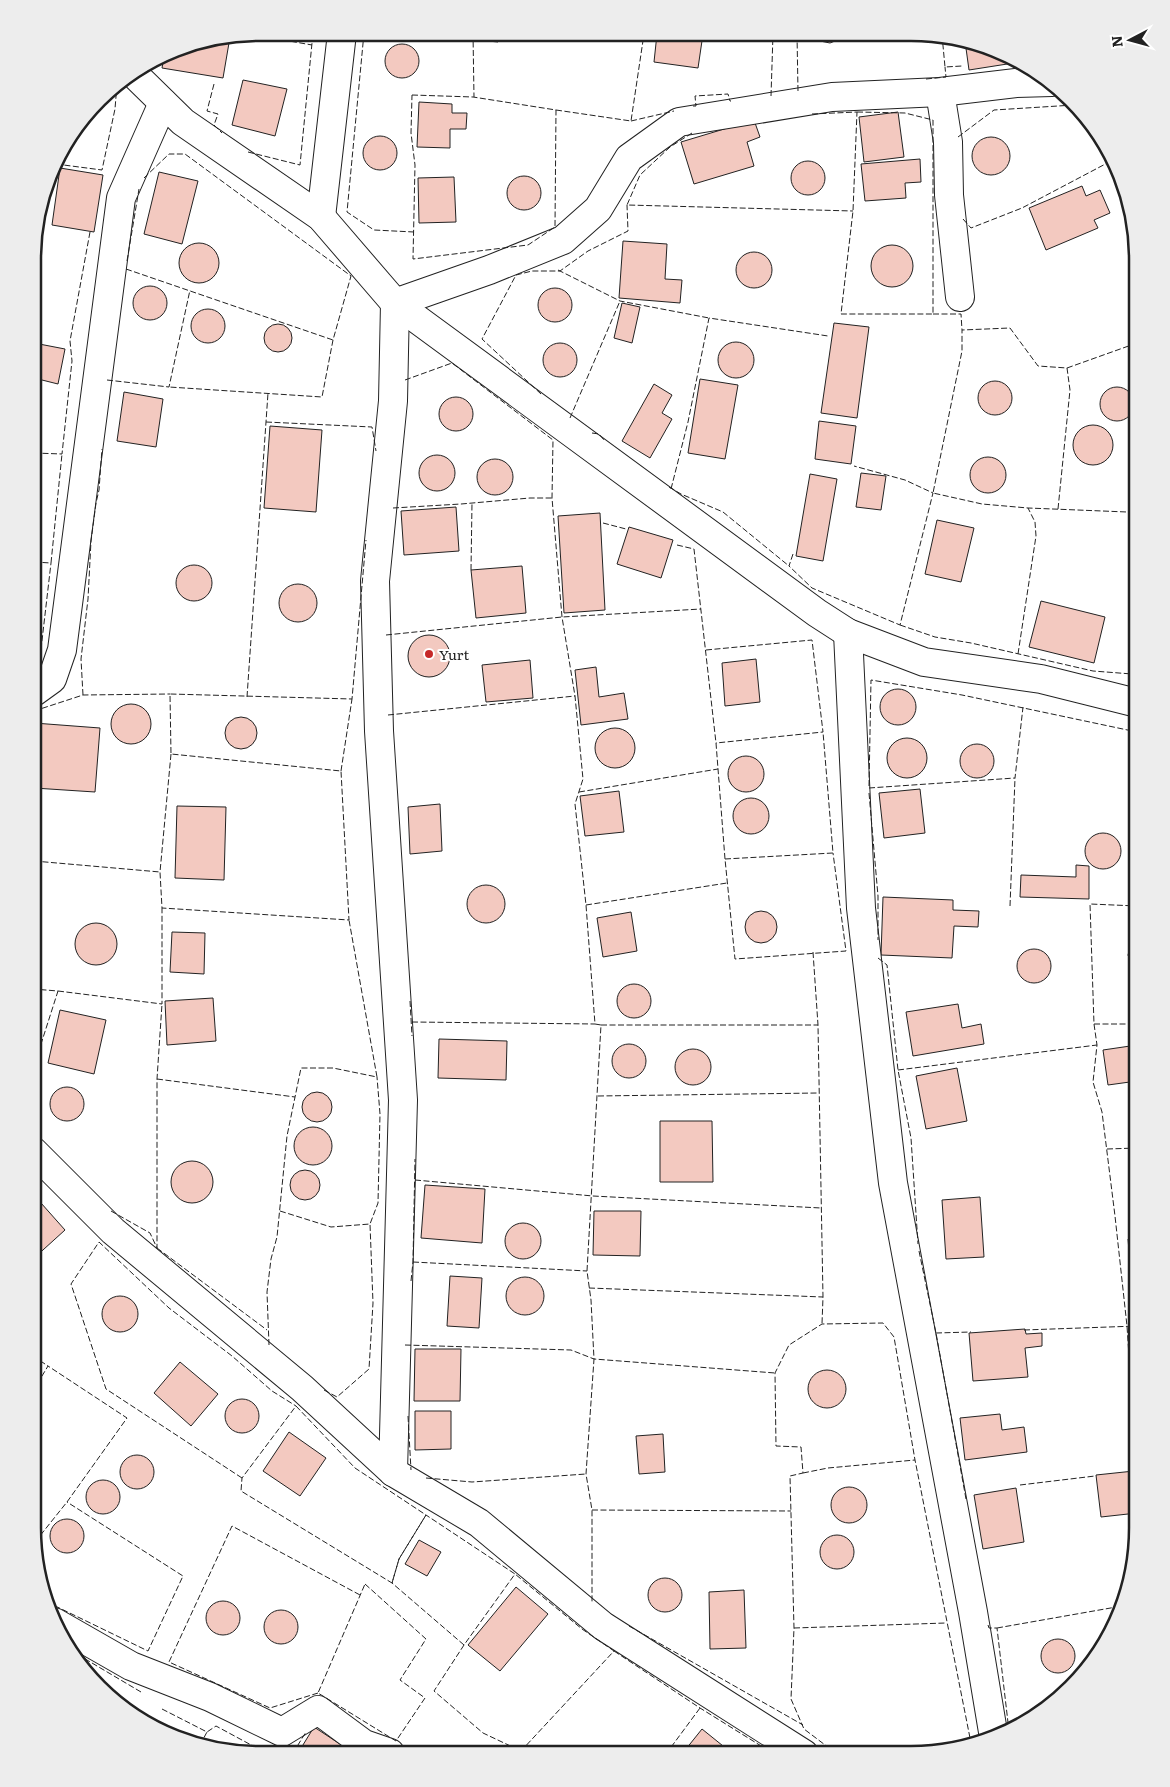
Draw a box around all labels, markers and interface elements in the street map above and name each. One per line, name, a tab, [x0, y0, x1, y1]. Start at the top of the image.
north arrow	[1105, 15, 1155, 65]
text: N	[1105, 34, 1127, 48]
place label: Yurt	[439, 644, 469, 664]
marker: Yurt	[423, 648, 435, 660]

